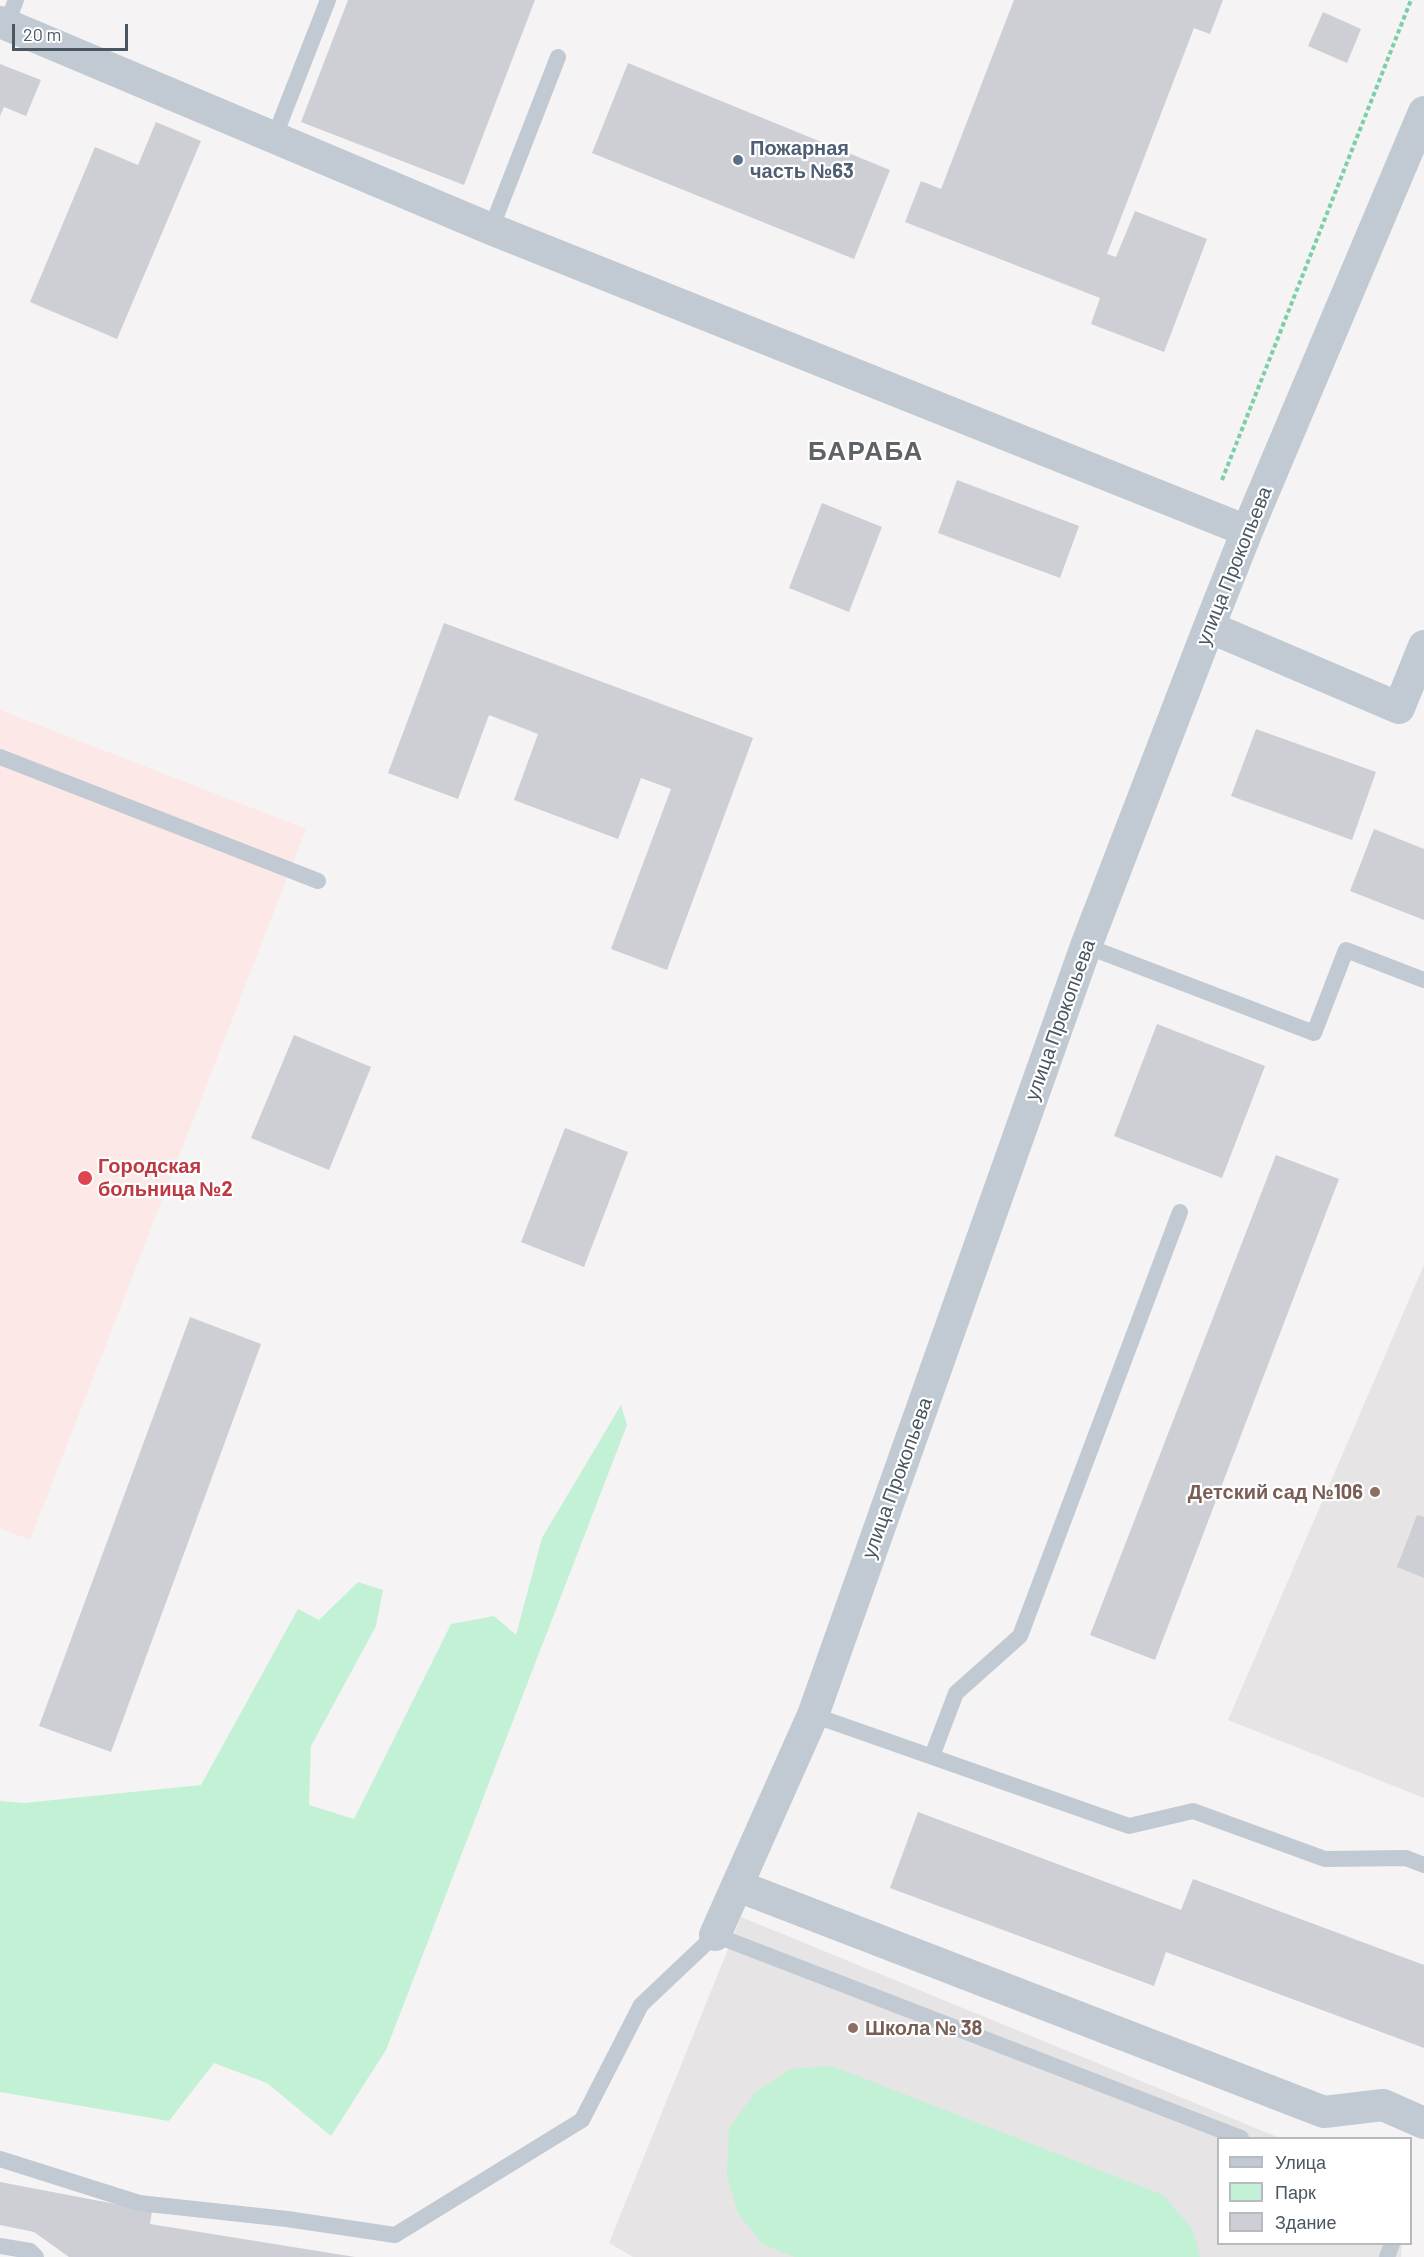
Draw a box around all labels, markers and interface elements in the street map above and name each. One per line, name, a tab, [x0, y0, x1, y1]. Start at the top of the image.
scale bar	[15, 12, 130, 50]
text: 20 m	[23, 23, 61, 45]
place label: Пожарная часть №63	[750, 136, 854, 183]
marker: Пожарная часть №63	[731, 153, 745, 167]
district label: БАРАБА	[808, 435, 924, 467]
street label: улица Прокопьева	[1191, 483, 1277, 649]
street label: улица Прокопьева	[1020, 936, 1100, 1104]
place label: Городская больница №2	[98, 1154, 233, 1201]
marker: Городская больница №2	[76, 1169, 94, 1187]
street label: улица Прокопьева	[857, 1394, 937, 1562]
place label: Детский сад №106	[1188, 1480, 1363, 1504]
marker: Детский сад №106	[1368, 1485, 1382, 1499]
place label: Школа № 38	[865, 2016, 982, 2040]
marker: Школа № 38	[846, 2021, 860, 2035]
legend	[1217, 2137, 1412, 2245]
text: Улица	[1275, 2151, 1326, 2173]
text: Парк	[1275, 2181, 1316, 2203]
text: Здание	[1275, 2211, 1336, 2233]

